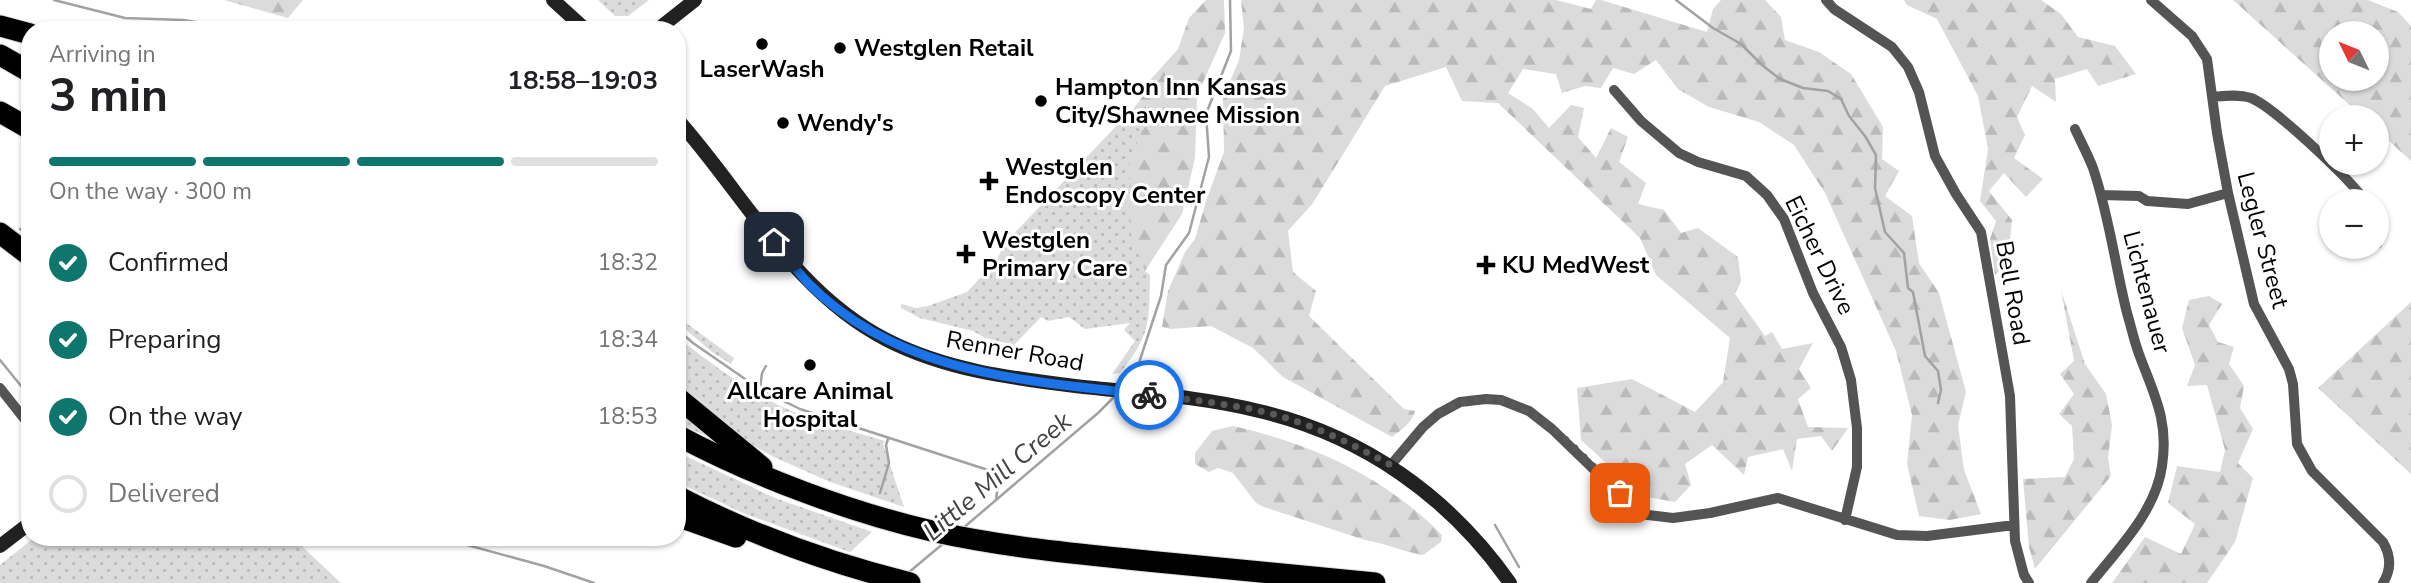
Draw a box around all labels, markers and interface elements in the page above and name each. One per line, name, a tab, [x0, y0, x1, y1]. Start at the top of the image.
north arrow	[2319, 21, 2389, 91]
map controls	[2319, 21, 2389, 259]
place label: Westglen Retail	[854, 32, 1034, 64]
marker: LaserWash	[754, 36, 770, 52]
text: Arriving in	[49, 39, 156, 70]
marker: Westglen Retail	[832, 40, 848, 56]
place label: LaserWash	[700, 53, 824, 85]
text: 18:58–19:03	[507, 63, 658, 98]
text: 3 min	[49, 64, 168, 127]
place label: Hampton Inn Kansas City/Shawnee Mission	[1055, 71, 1300, 131]
marker: Hampton Inn Kansas City/Shawnee Mission	[1033, 93, 1049, 109]
button: +	[2319, 105, 2389, 175]
place label: Wendy's	[797, 107, 894, 139]
marker: Wendy's	[775, 115, 791, 131]
place label: Westglen Endoscopy Center	[1005, 151, 1206, 211]
street label: Legler Street	[2229, 168, 2297, 312]
marker: Westglen Endoscopy Center	[979, 171, 999, 191]
text: On the way · 300 m	[49, 176, 252, 207]
button: −	[2319, 189, 2389, 259]
street label: Eicher Drive	[1777, 190, 1863, 320]
pin	[744, 212, 804, 272]
icon: home	[755, 223, 793, 261]
place label: Westglen Primary Care	[982, 224, 1128, 284]
street label: Lichtenauer	[2115, 227, 2179, 357]
street label: Bell Road	[1988, 238, 2038, 348]
icon: check	[49, 244, 87, 282]
marker: Westglen Primary Care	[956, 244, 976, 264]
text: Confirmed	[108, 245, 229, 280]
text: 18:32	[598, 247, 658, 278]
place label: KU MedWest	[1502, 249, 1650, 281]
marker: KU MedWest	[1476, 255, 1496, 275]
icon: check	[49, 321, 87, 359]
text: Preparing	[108, 322, 221, 357]
street label: Renner Road	[944, 323, 1086, 379]
text: 18:34	[598, 324, 658, 355]
marker: Allcare Animal Hospital	[802, 357, 818, 373]
courier	[1114, 360, 1184, 430]
place label: Allcare Animal Hospital	[727, 375, 893, 435]
icon: bike	[1130, 376, 1168, 414]
icon: check	[49, 398, 87, 436]
text: On the way	[108, 399, 242, 434]
text: 18:53	[598, 401, 658, 432]
water label: Little Mill Creek	[916, 403, 1080, 549]
pin	[1590, 463, 1650, 523]
icon: bag	[1601, 474, 1639, 512]
text: Delivered	[108, 476, 220, 511]

